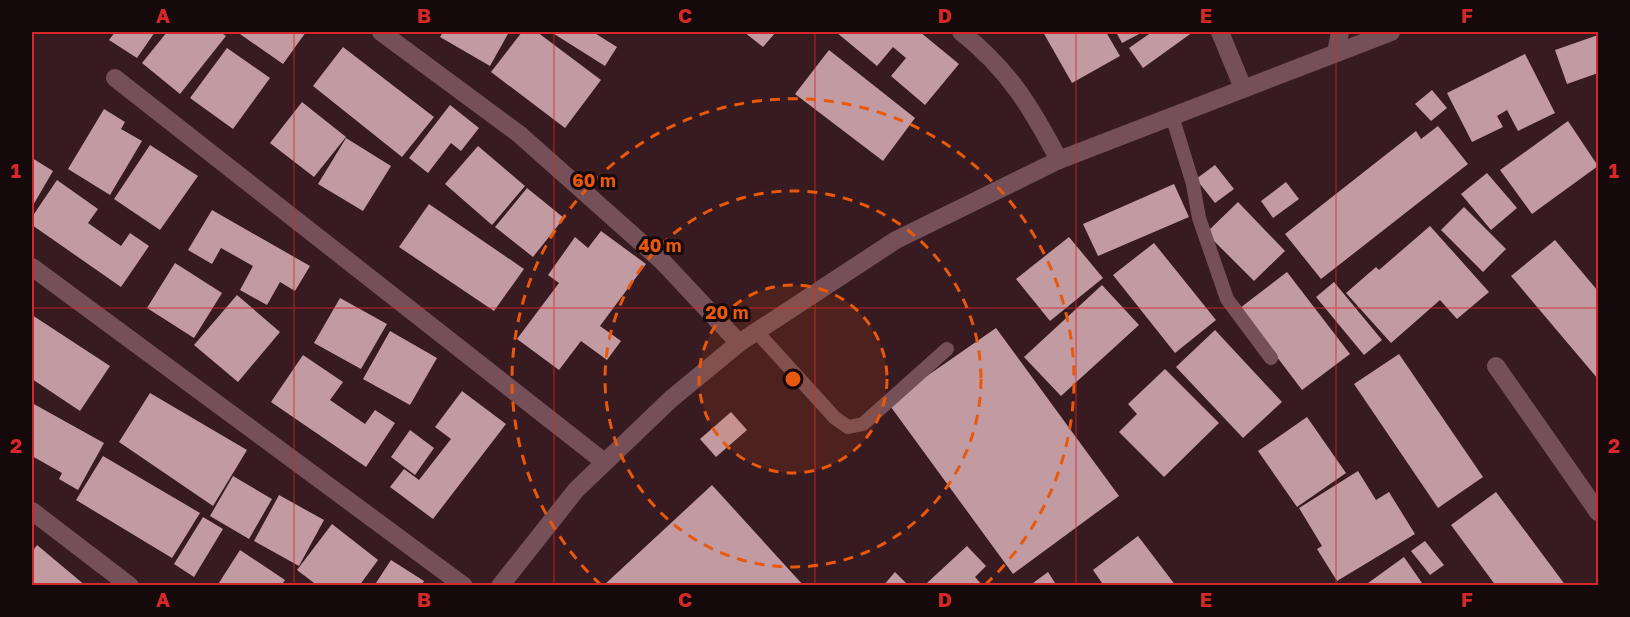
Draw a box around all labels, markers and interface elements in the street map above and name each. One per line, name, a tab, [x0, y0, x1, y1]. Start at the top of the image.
text: A	[156, 3, 170, 27]
text: B	[417, 3, 431, 27]
text: C	[678, 3, 692, 27]
text: D	[938, 3, 952, 27]
text: E	[1200, 3, 1212, 27]
text: F	[1461, 3, 1473, 27]
text: 1	[11, 158, 21, 182]
text: 1	[1609, 158, 1619, 182]
text: 60 m	[572, 169, 616, 191]
text: 40 m	[638, 234, 682, 256]
text: 20 m	[706, 301, 748, 323]
centre of rings	[783, 369, 803, 389]
text: 2	[10, 433, 22, 457]
text: 2	[1608, 433, 1620, 457]
text: A	[156, 587, 170, 611]
text: B	[417, 587, 431, 611]
text: C	[678, 587, 692, 611]
text: D	[938, 587, 952, 611]
text: E	[1200, 587, 1212, 611]
text: F	[1461, 587, 1473, 611]

